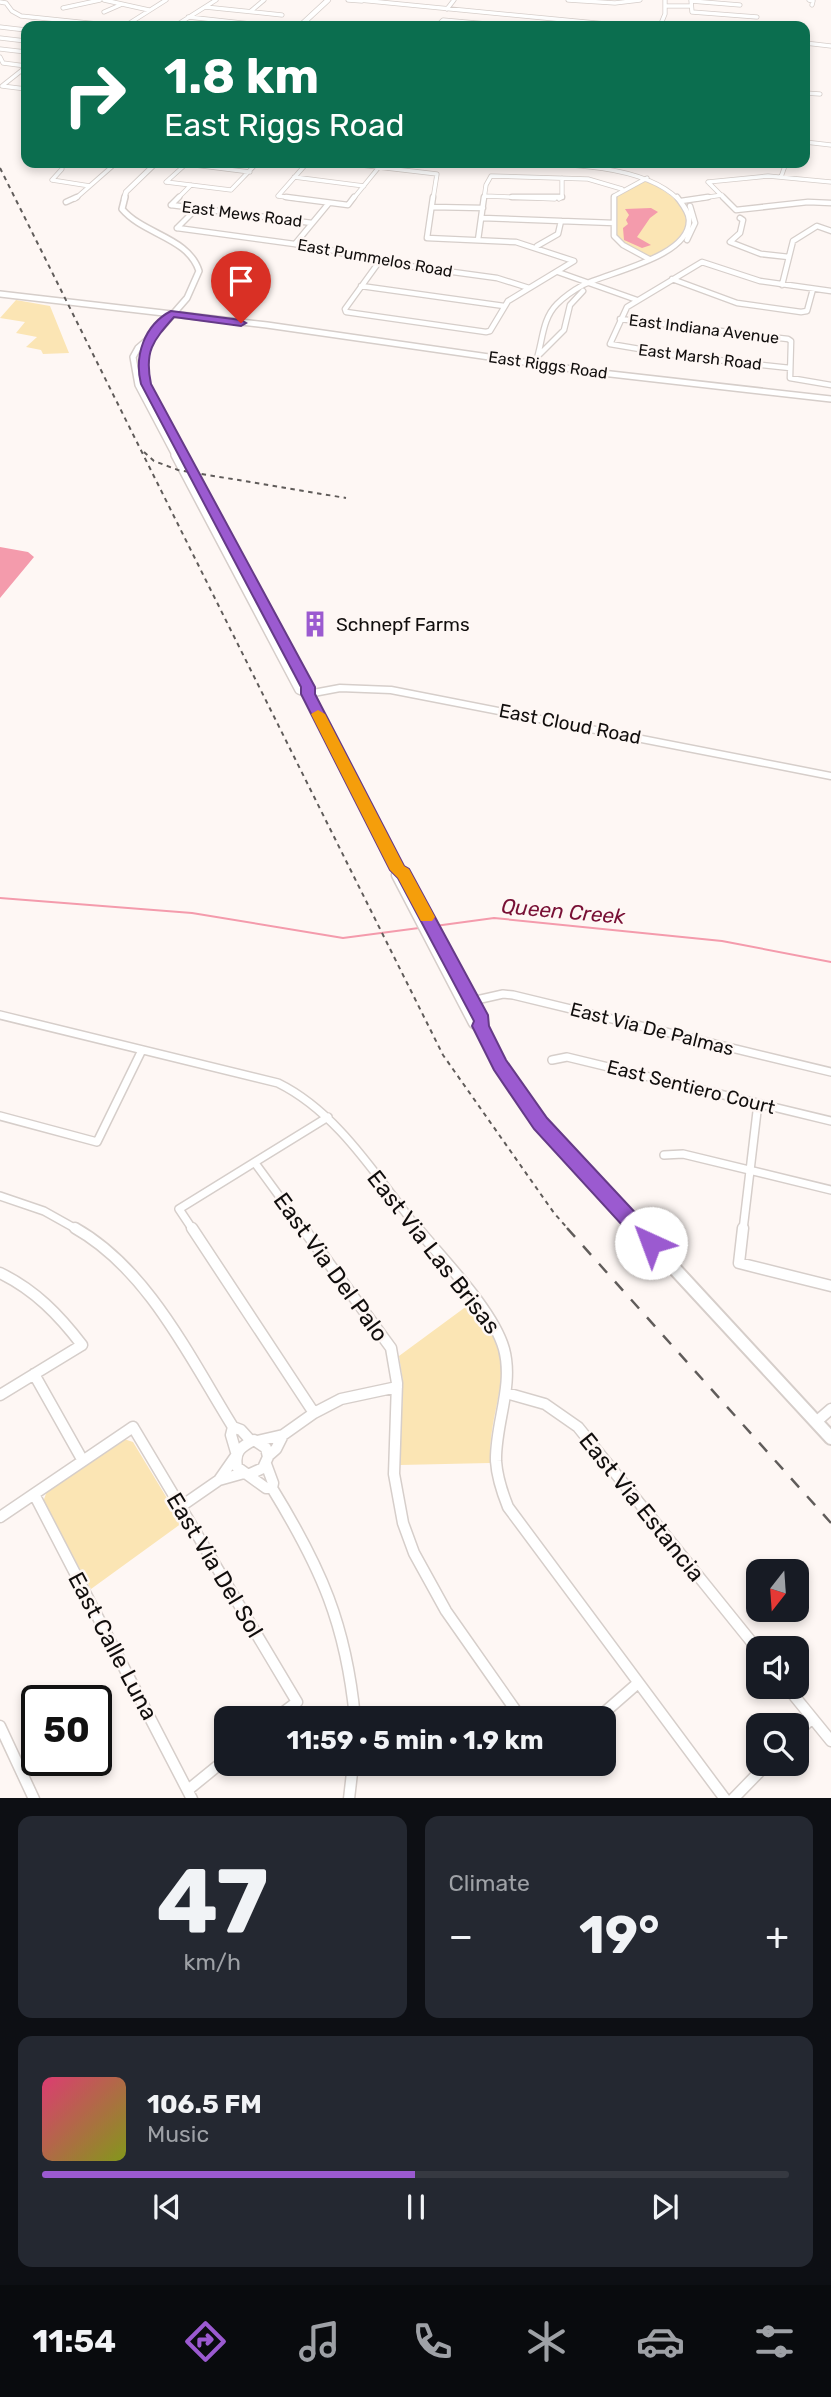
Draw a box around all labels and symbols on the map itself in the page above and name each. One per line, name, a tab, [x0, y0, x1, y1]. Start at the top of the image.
street label: East Mews Road	[181, 197, 303, 231]
street label: East Pummelos Road	[296, 235, 454, 281]
pin	[211, 251, 271, 323]
street label: East Indiana Avenue	[628, 310, 780, 348]
street label: East Marsh Road	[637, 340, 763, 374]
street label: East Riggs Road	[487, 347, 609, 383]
building icon: Schnepf Farms	[300, 609, 330, 639]
place label: Schnepf Farms	[336, 613, 470, 636]
street label: East Cloud Road	[497, 699, 643, 749]
water label: Queen Creek	[500, 893, 627, 929]
street label: East Via De Palmas	[568, 998, 736, 1060]
street label: East Sentiero Court	[605, 1055, 778, 1119]
street label: East Via Las Brisas	[361, 1165, 507, 1339]
street label: East Via Del Palo	[268, 1187, 394, 1347]
position arrow	[614, 1206, 688, 1280]
street label: East Via Estancia	[573, 1427, 711, 1587]
street label: East Via Del Sol	[161, 1487, 269, 1643]
north arrow	[746, 1559, 808, 1622]
street label: East Calle Luna	[62, 1567, 164, 1725]
speed limit sign: 50	[21, 1685, 112, 1776]

